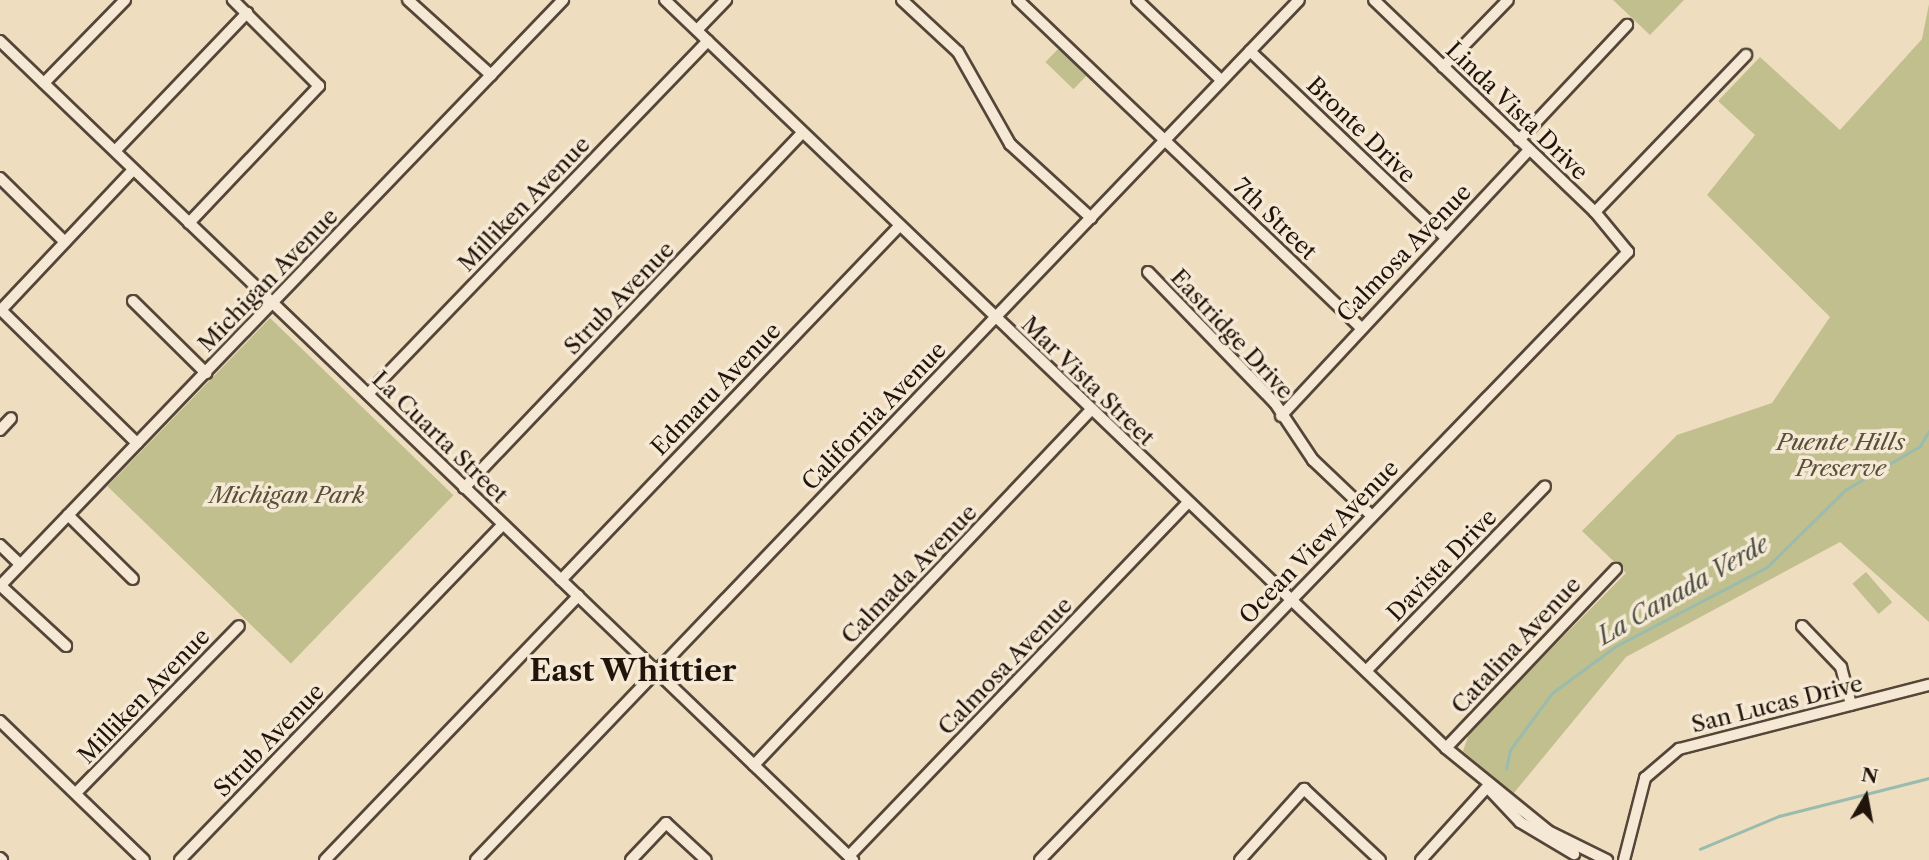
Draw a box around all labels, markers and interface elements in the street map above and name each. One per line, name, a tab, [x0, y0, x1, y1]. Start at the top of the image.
street label: Linda Vista Drive	[1440, 36, 1594, 186]
street label: Bronte Drive	[1301, 71, 1421, 189]
street label: Milliken Avenue	[452, 130, 596, 278]
street label: 7th Street	[1228, 173, 1322, 265]
street label: Calmosa Avenue	[1331, 178, 1477, 328]
street label: Michigan Avenue	[192, 202, 344, 358]
street label: Strub Avenue	[558, 235, 680, 361]
street label: Eastridge Drive	[1165, 263, 1299, 405]
street label: Mar Vista Street	[1015, 310, 1161, 452]
street label: Edmaru Avenue	[645, 316, 787, 462]
street label: California Avenue	[796, 336, 952, 496]
street label: La Cuarta Street	[366, 365, 514, 509]
park label: Puente Hills Preserve	[1777, 428, 1905, 482]
street label: Ocean View Avenue	[1233, 453, 1405, 631]
park label: Michigan Park	[210, 481, 364, 509]
street label: Calmada Avenue	[835, 498, 983, 650]
street label: Davista Drive	[1381, 503, 1503, 627]
water label: La Canada Verde	[1592, 529, 1774, 651]
street label: Catalina Avenue	[1445, 570, 1587, 720]
street label: Calmosa Avenue	[932, 591, 1078, 741]
street label: Milliken Avenue	[72, 622, 216, 770]
district label: East Whittier	[529, 653, 737, 689]
street label: San Lucas Drive	[1688, 669, 1866, 739]
street label: Strub Avenue	[208, 677, 330, 803]
north arrow	[1831, 762, 1901, 832]
text: N	[1860, 763, 1880, 789]

